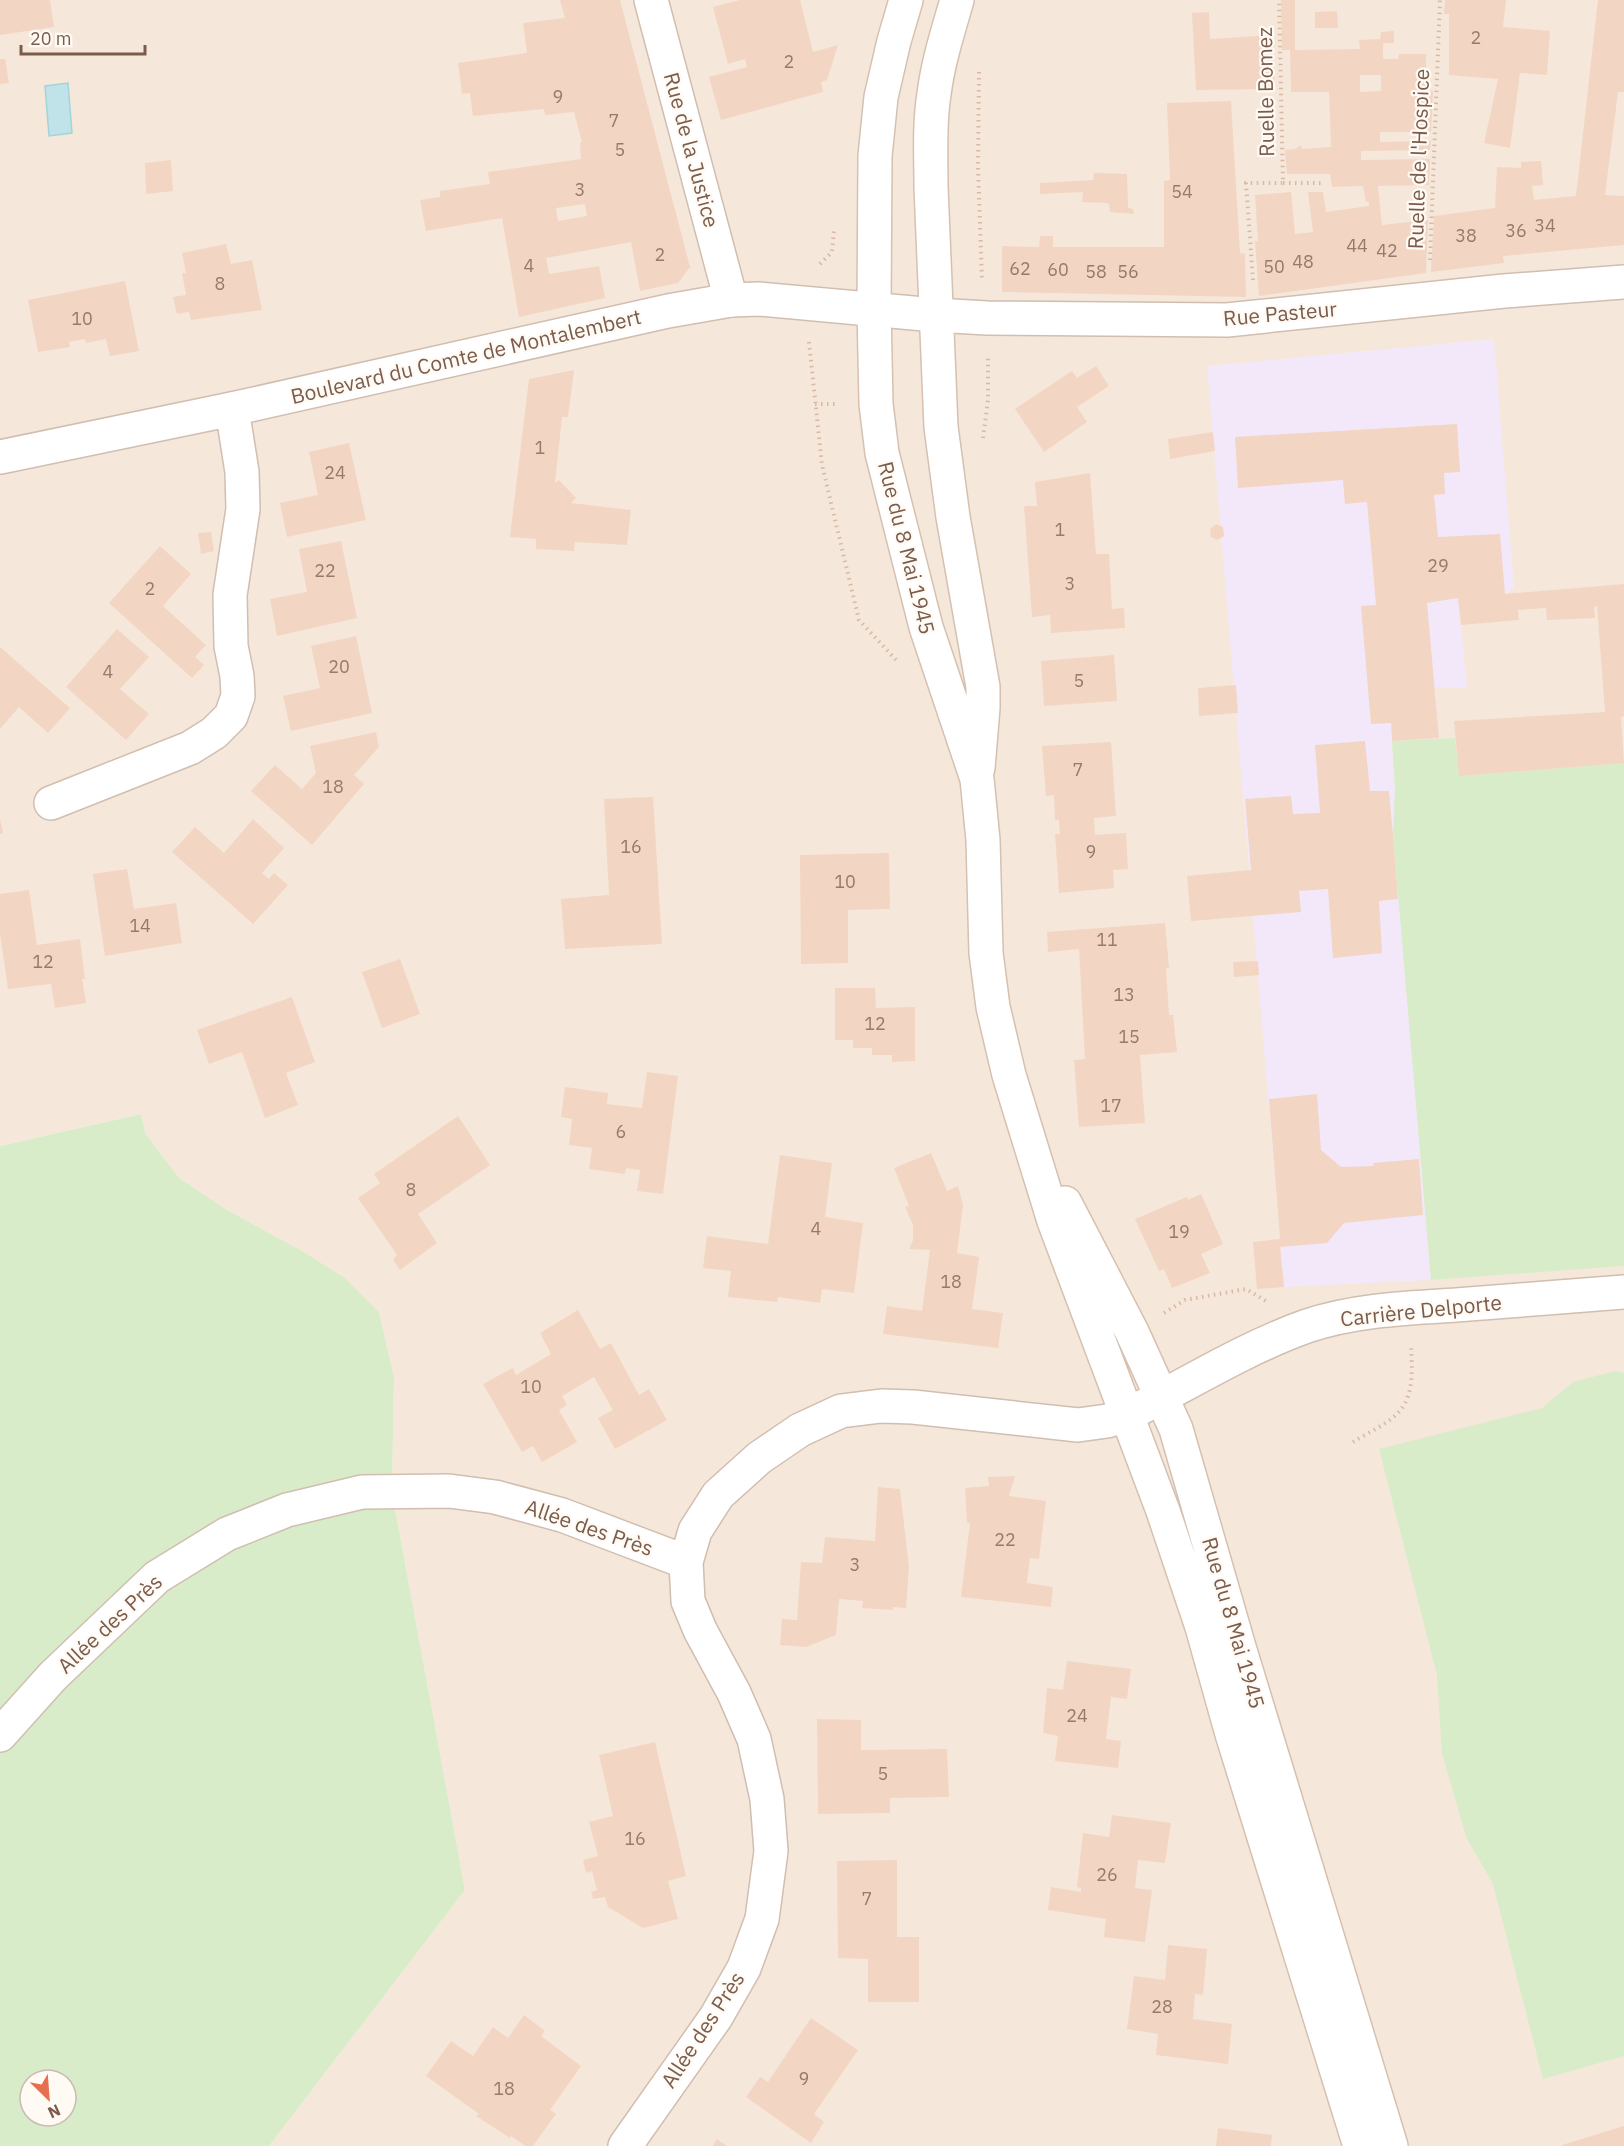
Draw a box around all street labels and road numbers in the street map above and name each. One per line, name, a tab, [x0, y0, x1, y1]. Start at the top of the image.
street label: Ruelle Bomez	[1250, 27, 1280, 157]
street label: Ruelle de l'Hospice	[1401, 68, 1435, 250]
street label: Rue de la Justice	[658, 69, 726, 231]
street label: Rue Pasteur	[1222, 294, 1338, 332]
street label: Boulevard du Comte de Montalembert	[288, 302, 644, 410]
street label: Rue du 8 Mai 1945	[872, 458, 942, 637]
street label: Carrière Delporte	[1339, 1288, 1503, 1332]
street label: Allée des Près	[522, 1492, 657, 1562]
street label: Rue du 8 Mai 1945	[1196, 1534, 1272, 1712]
street label: Allée des Près	[51, 1567, 168, 1679]
street label: Allée des Près	[654, 1966, 750, 2093]

